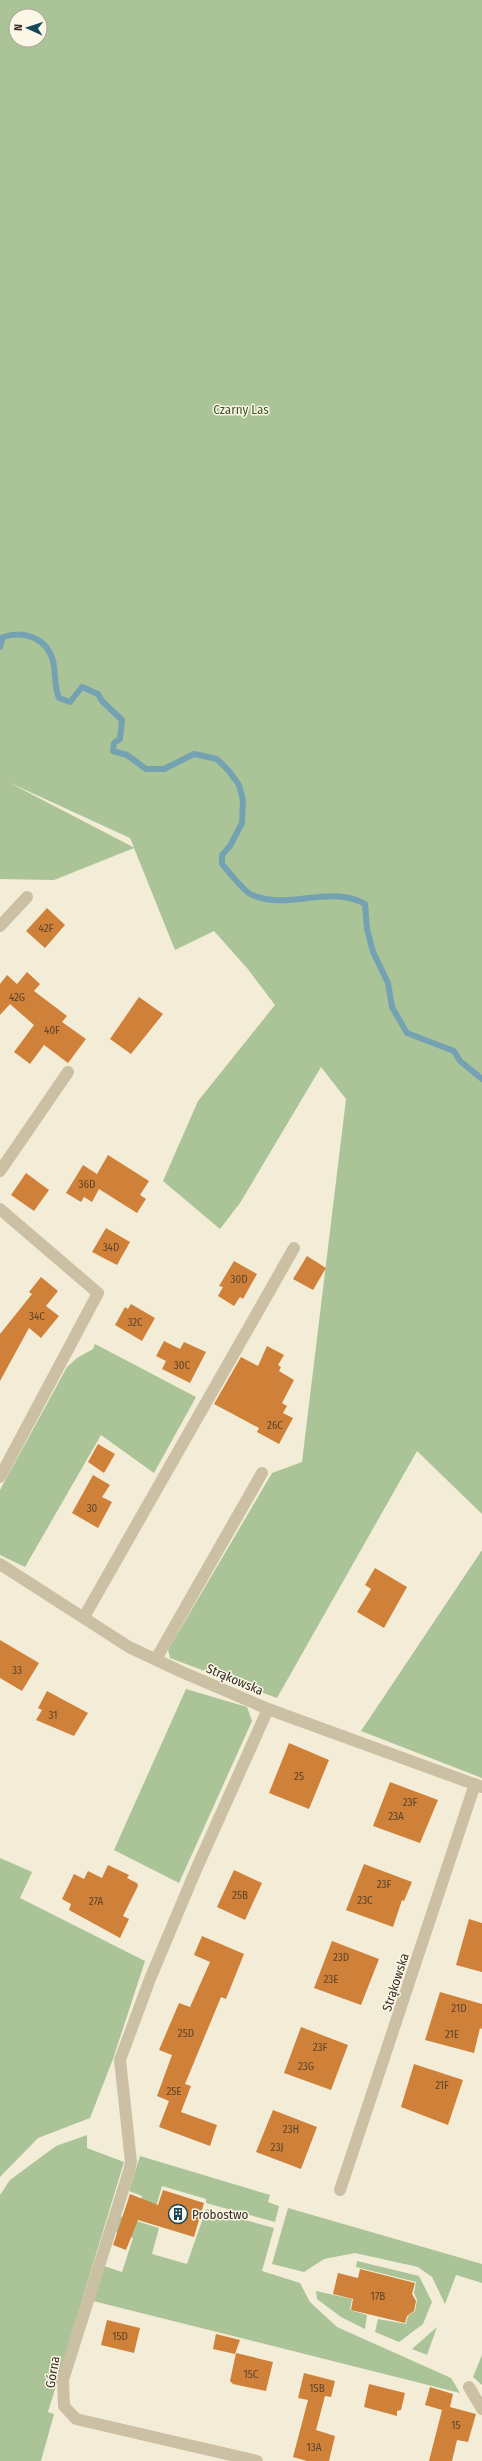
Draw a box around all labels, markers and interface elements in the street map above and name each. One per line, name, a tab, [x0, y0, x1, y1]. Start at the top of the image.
north arrow	[8, 8, 48, 48]
text: N	[12, 24, 25, 31]
park label: Czarny Las	[213, 402, 269, 417]
house number: 42F	[39, 922, 54, 935]
house number: 42G	[9, 991, 25, 1004]
house number: 40F	[44, 1024, 60, 1037]
house number: 36D	[79, 1178, 95, 1191]
house number: 34D	[103, 1241, 119, 1254]
house number: 30D	[230, 1273, 248, 1286]
house number: 34C	[29, 1310, 45, 1323]
house number: 32C	[127, 1316, 143, 1329]
house number: 30C	[174, 1359, 191, 1372]
house number: 26C	[267, 1419, 283, 1432]
house number: 30	[87, 1502, 98, 1515]
street label: Strąkowska	[204, 1661, 265, 1698]
house number: 33	[12, 1664, 22, 1677]
house number: 31	[49, 1709, 58, 1722]
house number: 25	[294, 1770, 304, 1783]
house number: 23F	[403, 1796, 417, 1809]
house number: 23A	[388, 1810, 404, 1823]
house number: 23F	[377, 1878, 391, 1891]
house number: 25B	[232, 1889, 248, 1902]
house number: 23C	[357, 1894, 373, 1907]
house number: 27A	[89, 1895, 104, 1908]
house number: 23D	[333, 1951, 349, 1964]
street label: Strąkowska	[379, 1951, 412, 2013]
house number: 23E	[324, 1973, 338, 1986]
house number: 21D	[451, 2002, 467, 2015]
house number: 25D	[178, 2027, 194, 2040]
house number: 21E	[445, 2028, 459, 2041]
house number: 23F	[313, 2041, 327, 2054]
house number: 23G	[298, 2060, 314, 2073]
house number: 21F	[435, 2079, 449, 2092]
house number: 25E	[166, 2085, 182, 2098]
house number: 23H	[283, 2123, 299, 2136]
house number: 23J	[271, 2141, 283, 2154]
building icon: Probostwo	[167, 2203, 189, 2225]
place label: Probostwo	[192, 2207, 249, 2222]
house number: 17B	[371, 2290, 385, 2303]
house number: 15D	[112, 2330, 128, 2343]
street label: Górna	[42, 2355, 63, 2389]
house number: 15C	[244, 2368, 259, 2381]
house number: 15B	[309, 2382, 325, 2395]
house number: 15	[451, 2419, 461, 2432]
house number: 13A	[306, 2441, 322, 2454]

